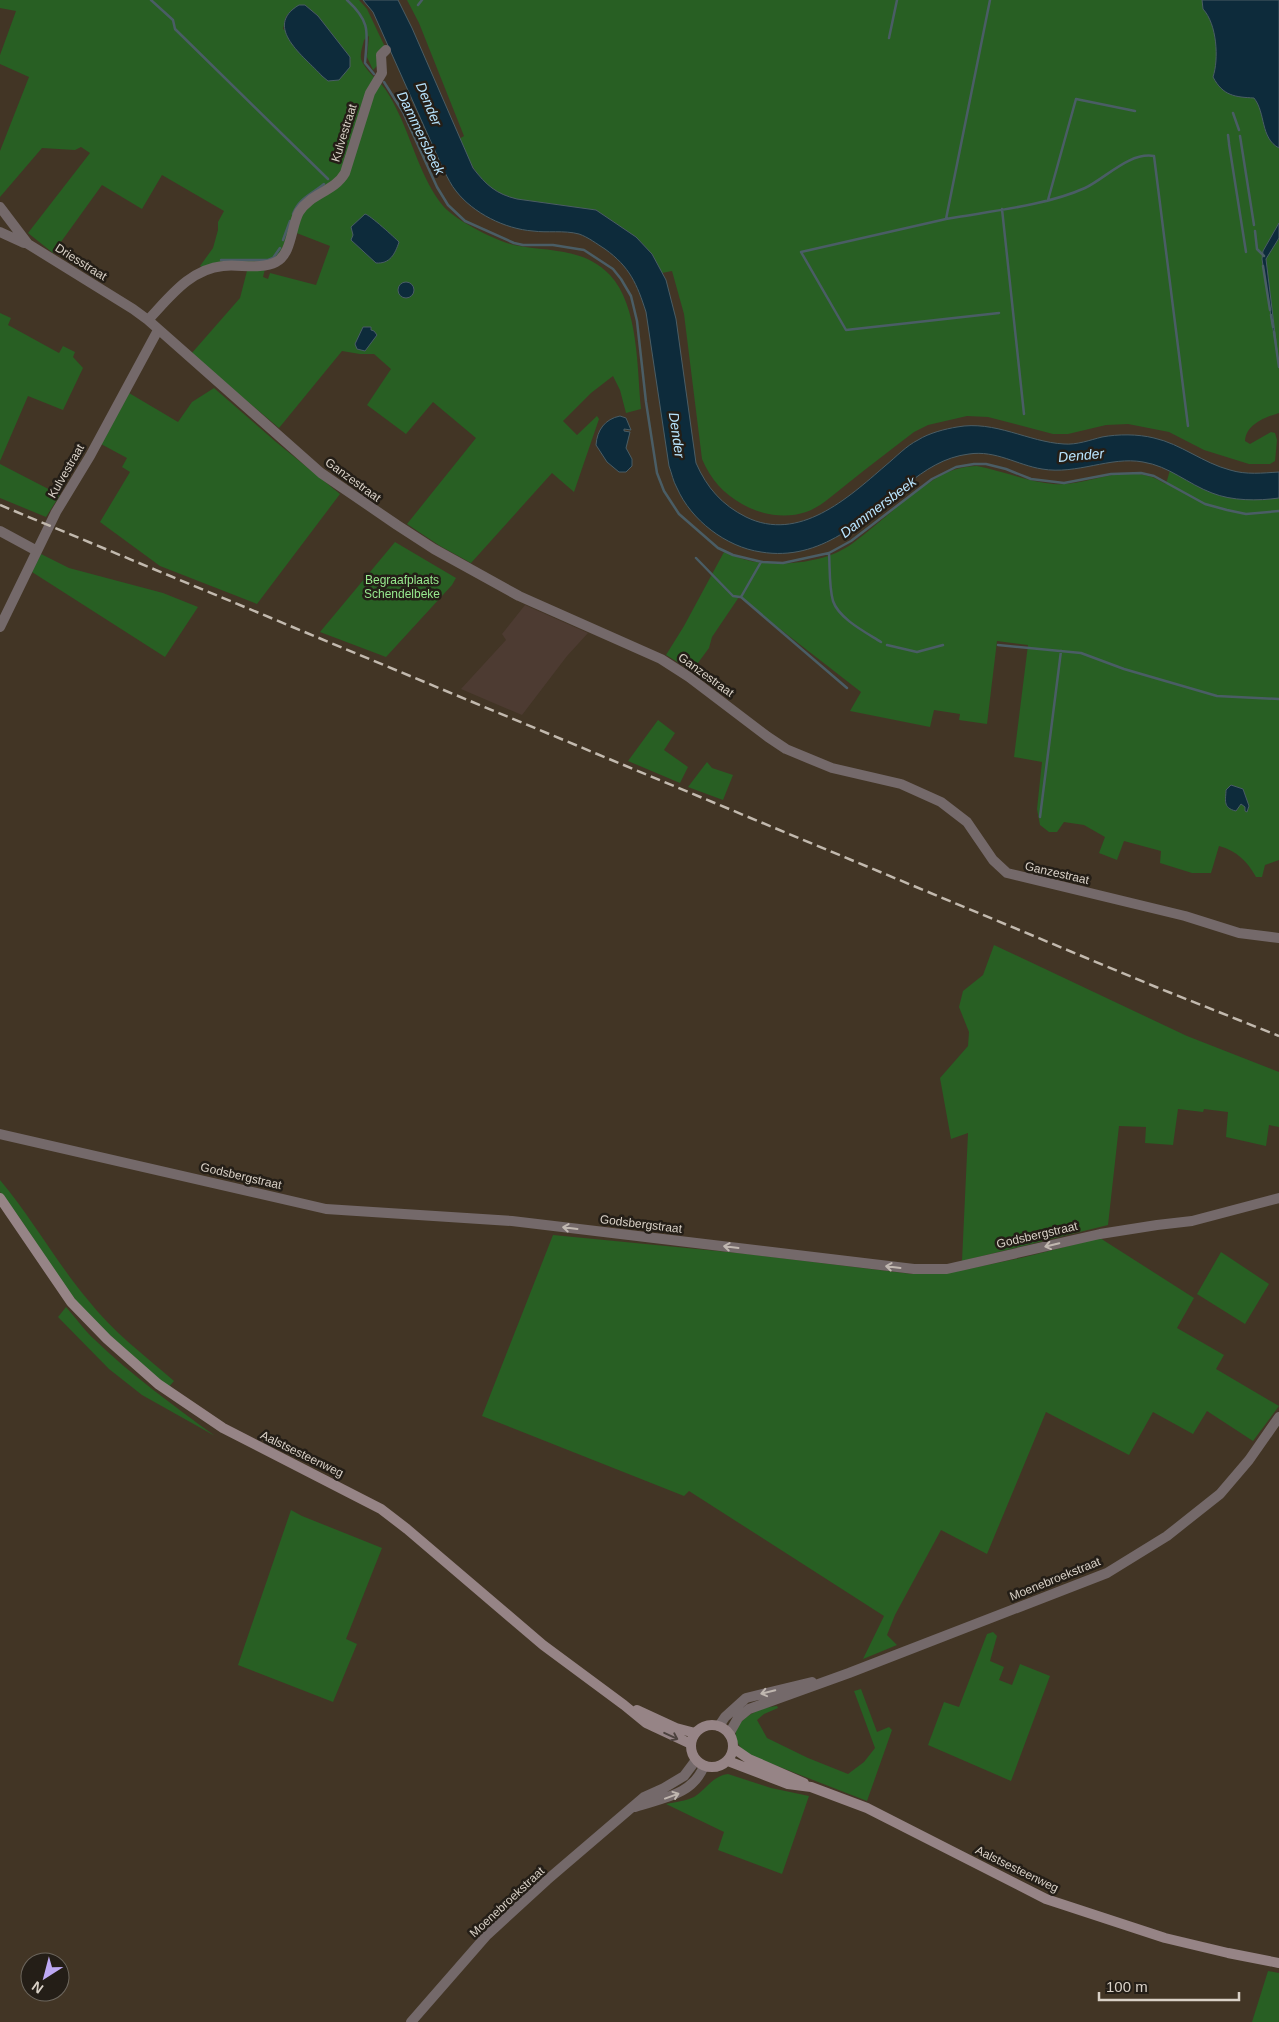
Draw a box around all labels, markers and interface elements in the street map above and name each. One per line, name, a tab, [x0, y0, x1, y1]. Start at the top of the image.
water label: Dender	[413, 80, 446, 129]
water label: Dammersbeek	[394, 89, 449, 178]
street label: Kulvestraat	[329, 102, 360, 164]
street label: Driesstraat	[53, 241, 110, 284]
water label: Dender	[666, 411, 688, 460]
street label: Kulvestraat	[45, 441, 87, 500]
water label: Dender	[1057, 445, 1106, 465]
street label: Ganzestraat	[322, 455, 384, 505]
water label: Dammersbeek	[837, 473, 920, 541]
park label: Begraafplaats Schendelbeke	[364, 573, 440, 601]
street label: Ganzestraat	[675, 650, 737, 700]
street label: Ganzestraat	[1024, 859, 1091, 887]
street label: Godsbergstraat	[199, 1160, 284, 1192]
street label: Godsbergstraat	[599, 1212, 684, 1236]
street label: Godsbergstraat	[995, 1219, 1080, 1251]
one-way arrow	[562, 1223, 578, 1233]
one-way arrow	[1045, 1241, 1061, 1250]
one-way arrow	[724, 1242, 740, 1252]
one-way arrow	[885, 1262, 901, 1272]
street label: Aalstsesteenweg	[258, 1428, 346, 1480]
street label: Moenebroekstraat	[1008, 1554, 1103, 1604]
one-way arrow	[760, 1687, 776, 1697]
one-way arrow	[663, 1731, 678, 1741]
one-way arrow	[664, 1791, 679, 1800]
street label: Aalstsesteenweg	[973, 1843, 1061, 1895]
street label: Moenebroekstraat	[467, 1863, 548, 1940]
north arrow	[20, 1952, 70, 2002]
scale bar	[1099, 1970, 1239, 2002]
text: N	[29, 1978, 46, 1997]
text: 100 m	[1106, 1978, 1148, 1995]

